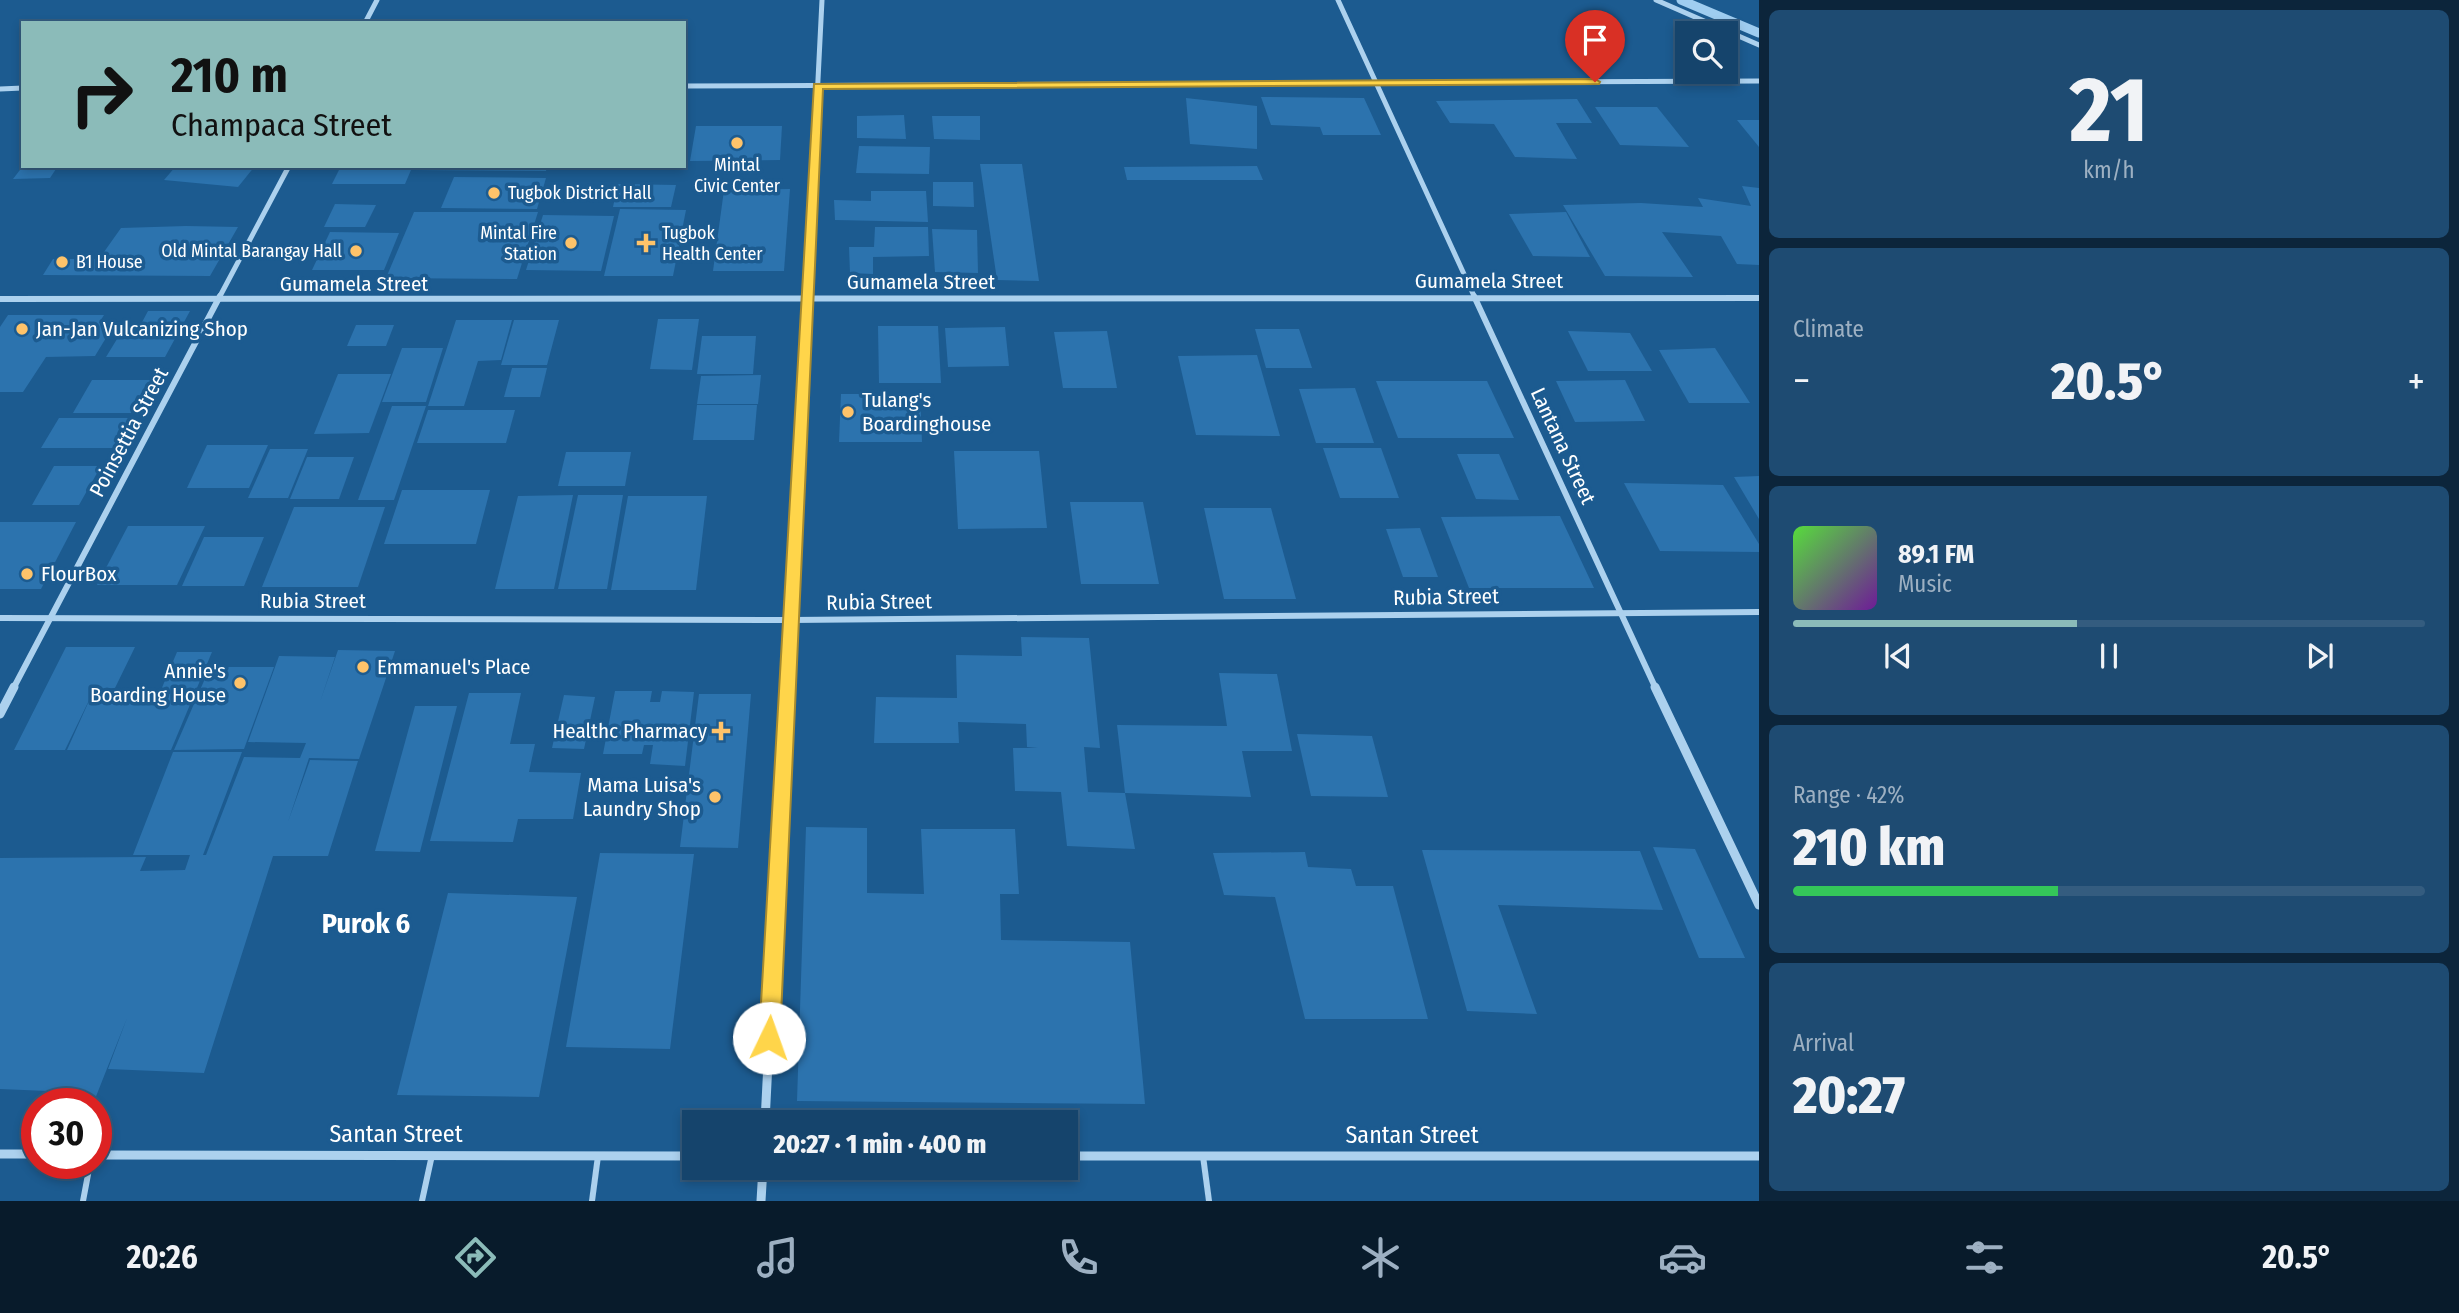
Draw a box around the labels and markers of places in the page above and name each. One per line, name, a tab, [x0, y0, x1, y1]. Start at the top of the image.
pin	[1565, 10, 1625, 82]
marker: Mintal Civic Center	[729, 135, 745, 151]
place label: Mintal Civic Center	[694, 154, 781, 197]
place label: Tugbok District Hall	[508, 182, 652, 204]
marker: Tugbok District Hall	[486, 185, 502, 201]
place label: Mintal Fire Station	[480, 222, 557, 265]
place label: Tugbok Health Center	[662, 222, 763, 265]
marker: Tugbok Health Center	[636, 233, 656, 253]
marker: Mintal Fire Station	[563, 235, 579, 251]
place label: Old Mintal Barangay Hall	[161, 240, 342, 262]
marker: Old Mintal Barangay Hall	[348, 243, 364, 259]
place label: B1 House	[76, 251, 143, 273]
marker: B1 House	[54, 254, 70, 270]
place label: Jan-Jan Vulcanizing Shop	[36, 316, 248, 342]
marker: Jan-Jan Vulcanizing Shop	[14, 321, 30, 337]
place label: Tulang's Boardinghouse	[862, 387, 991, 437]
marker: Tulang's Boardinghouse	[840, 404, 856, 420]
place label: FlourBox	[41, 561, 117, 587]
marker: FlourBox	[19, 566, 35, 582]
place label: Emmanuel's Place	[377, 654, 530, 680]
place label: Annie's Boarding House	[90, 658, 226, 708]
marker: Emmanuel's Place	[355, 659, 371, 675]
marker: Annie's Boarding House	[232, 675, 248, 691]
place label: Healthc Pharmacy	[553, 718, 708, 744]
marker: Healthc Pharmacy	[713, 723, 729, 739]
place label: Mama Luisa's Laundry Shop	[583, 772, 701, 822]
marker: Mama Luisa's Laundry Shop	[707, 789, 723, 805]

